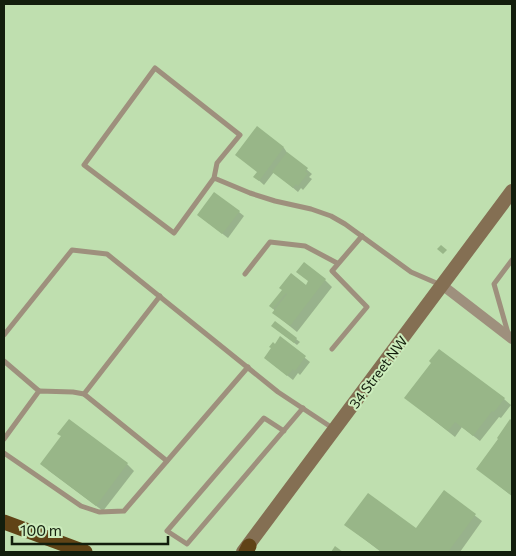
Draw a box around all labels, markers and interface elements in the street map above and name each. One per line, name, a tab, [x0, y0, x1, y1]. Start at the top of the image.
street label: 34 Street NW	[345, 332, 411, 412]
scale bar	[12, 514, 169, 546]
text: 100 m	[20, 521, 62, 539]

